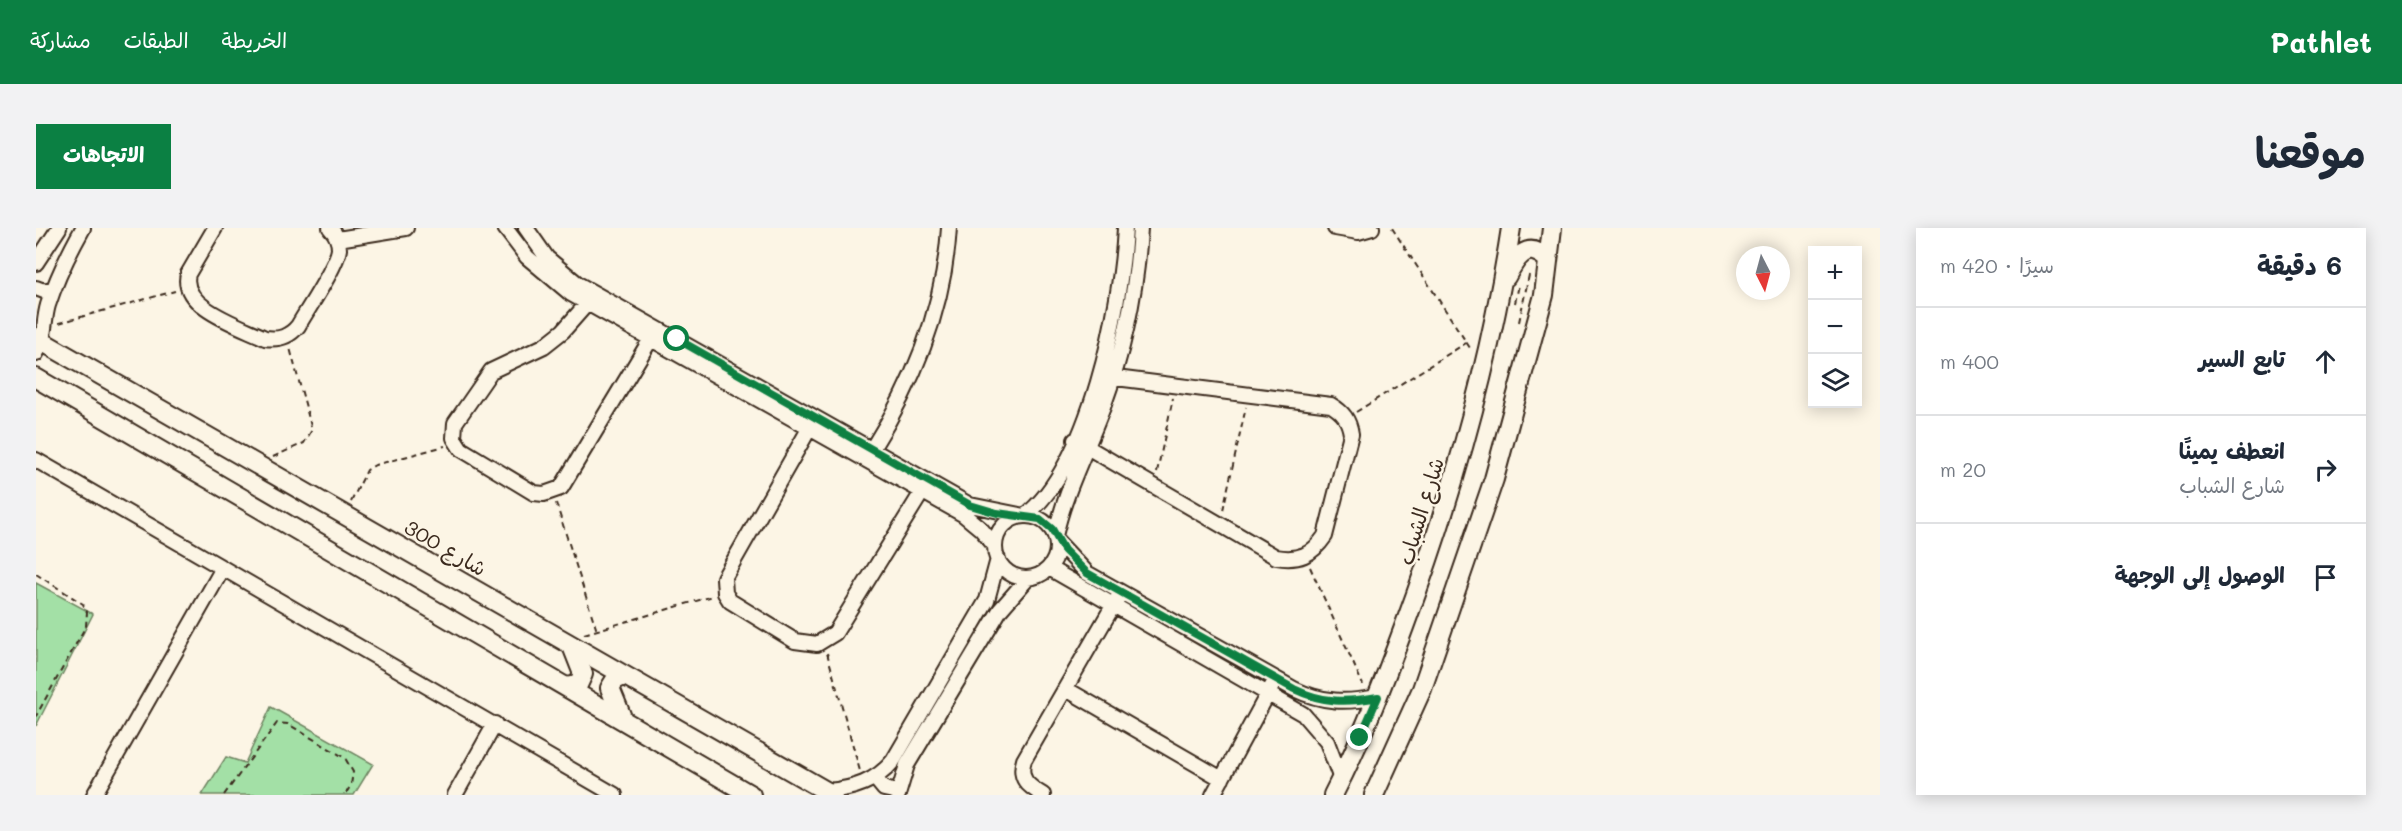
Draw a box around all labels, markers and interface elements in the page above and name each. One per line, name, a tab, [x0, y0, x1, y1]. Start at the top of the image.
text: Pathlet	[2270, 24, 2372, 60]
text: مشاركة	[30, 26, 91, 53]
text: الطبقات	[124, 26, 189, 53]
text: الخريطة	[222, 26, 287, 53]
button: الاتجاهات	[36, 124, 171, 189]
text: موقعنا	[2255, 124, 2366, 179]
north arrow	[1736, 246, 1790, 300]
map controls	[1808, 246, 1862, 408]
button: +	[1808, 246, 1862, 300]
text: 6 دقيقة	[2257, 248, 2342, 282]
text: سيرًا · 420 m	[1940, 252, 2054, 278]
button: −	[1808, 300, 1862, 354]
route start	[663, 325, 689, 351]
text: تابع السير	[2199, 344, 2285, 373]
icon: ahead	[2309, 345, 2342, 378]
text: 400 m	[1940, 348, 1999, 374]
button: layers	[1808, 354, 1862, 408]
text: انعطف يمينًا	[2179, 436, 2285, 465]
icon: right	[2309, 453, 2342, 486]
street label: شارع الشباب	[1391, 454, 1452, 569]
text: 20 m	[1940, 456, 1986, 482]
text: شارع الشباب	[2179, 472, 2285, 498]
street label: شارع 300	[399, 513, 492, 584]
text: الوصول إلى الوجهة	[2114, 560, 2285, 589]
icon: arrive	[2309, 561, 2342, 594]
route end	[1346, 724, 1372, 750]

